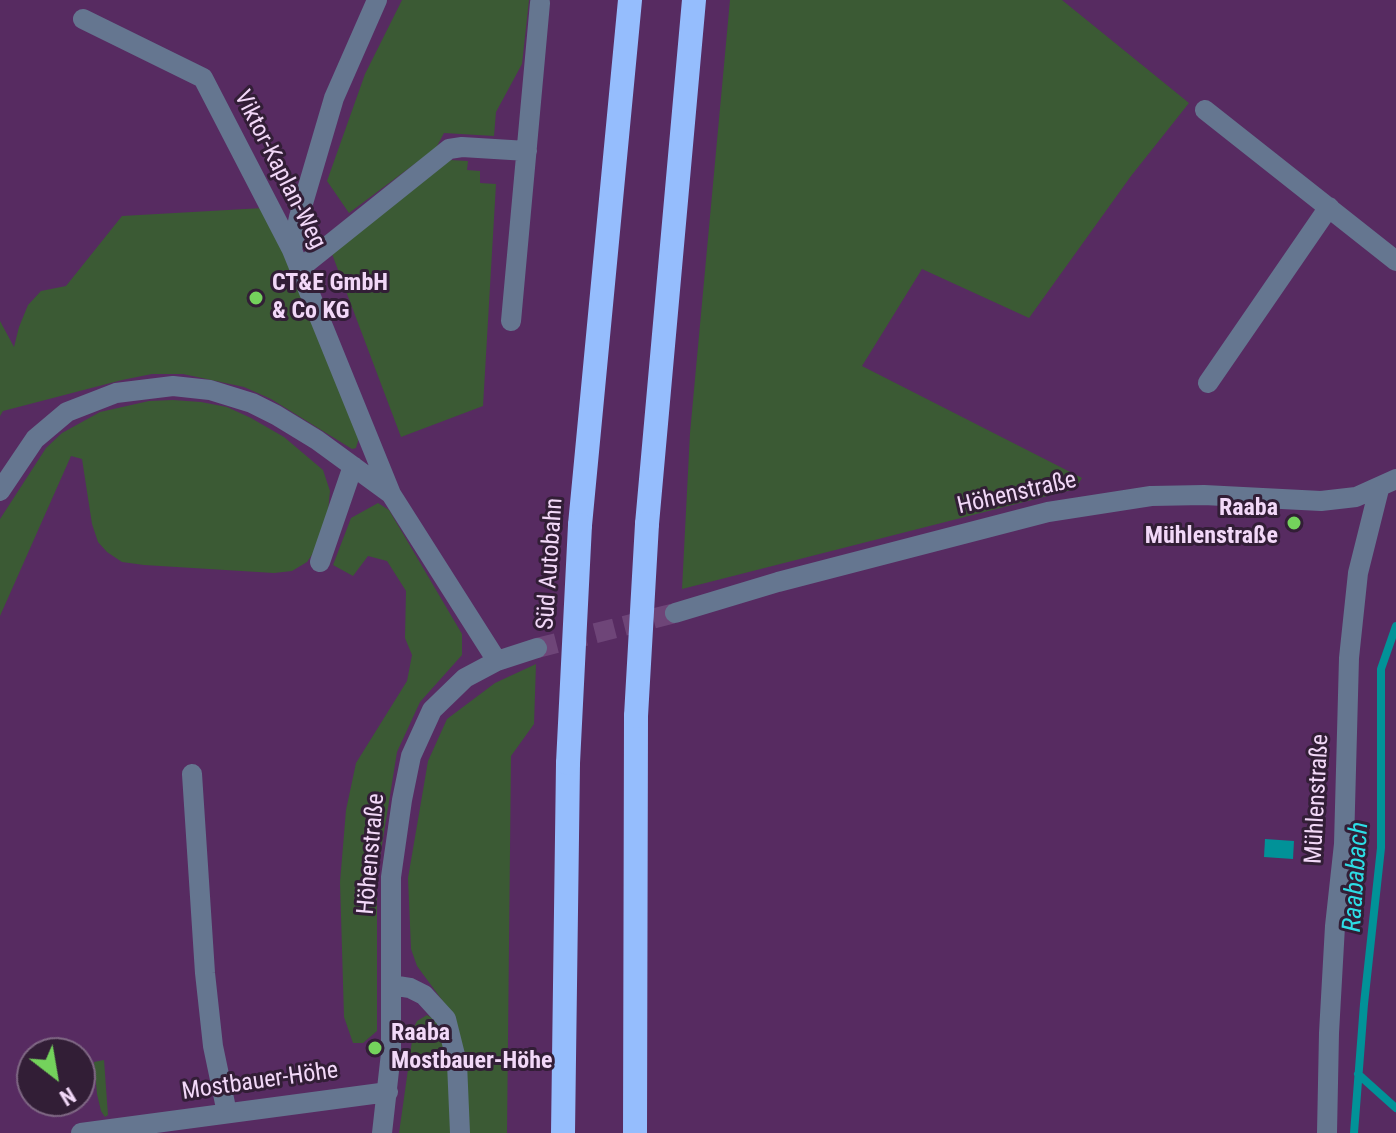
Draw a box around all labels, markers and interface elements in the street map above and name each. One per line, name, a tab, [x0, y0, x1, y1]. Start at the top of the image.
street label: Viktor-Kaplan-Weg	[227, 86, 331, 254]
place label: CT&E GmbH & Co KG	[272, 270, 388, 326]
marker: CT&E GmbH & Co KG	[247, 289, 265, 307]
street label: Höhenstraße	[955, 466, 1079, 522]
place label: Raaba Mühlenstraße	[1145, 495, 1278, 551]
street label: Süd Autobahn	[532, 497, 570, 631]
marker: Raaba Mühlenstraße	[1285, 514, 1303, 532]
street label: Mühlenstraße	[1300, 733, 1336, 865]
street label: Höhenstraße	[352, 792, 392, 916]
water label: Raababach	[1338, 821, 1376, 933]
place label: Raaba Mostbauer-Höhe	[391, 1020, 552, 1076]
north arrow	[16, 1037, 96, 1117]
marker: Raaba Mostbauer-Höhe	[366, 1039, 384, 1057]
street label: Mostbauer-Höhe	[180, 1057, 340, 1107]
text: N	[55, 1082, 80, 1110]

